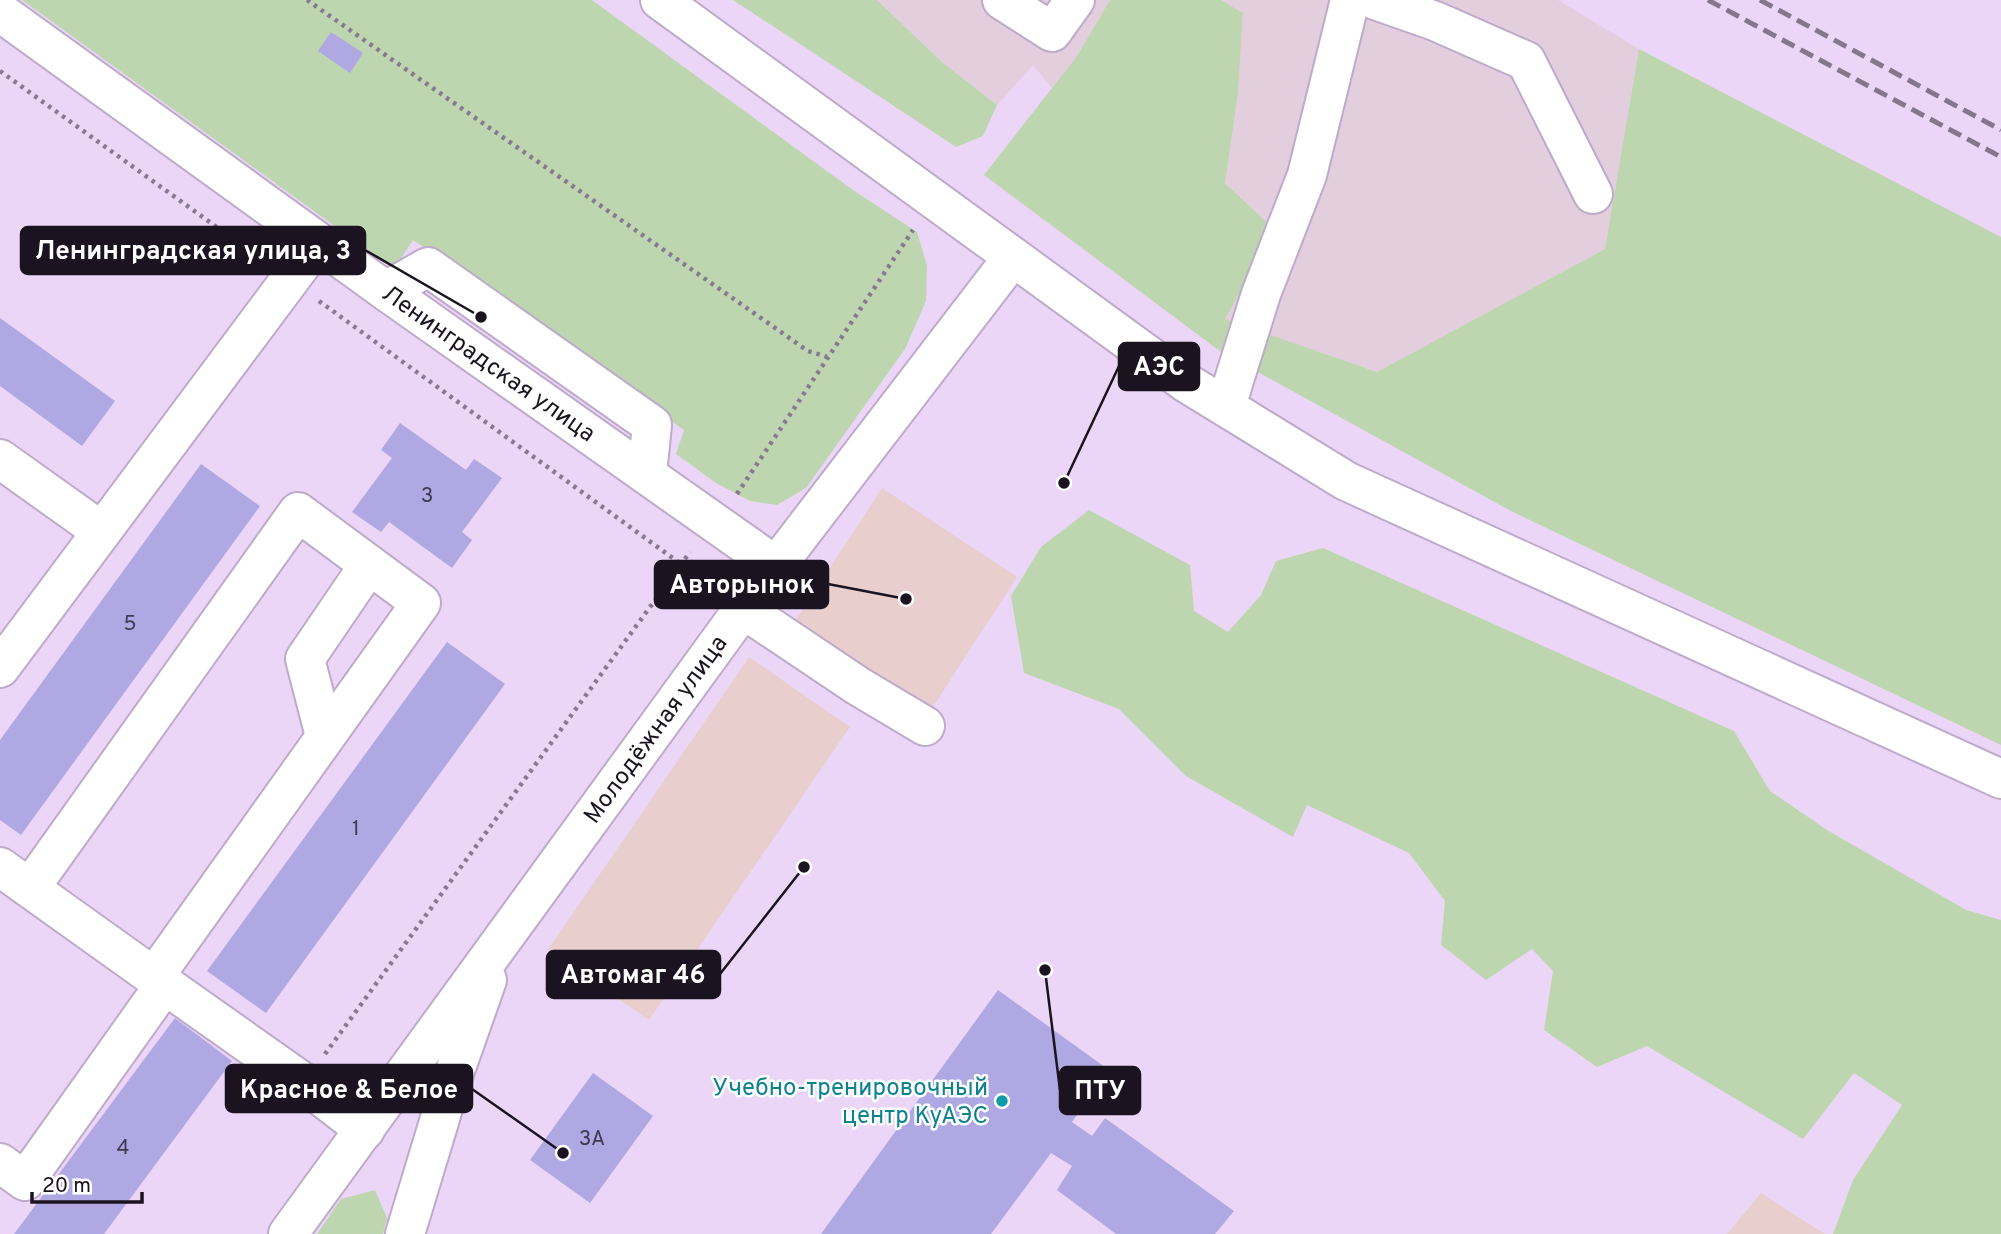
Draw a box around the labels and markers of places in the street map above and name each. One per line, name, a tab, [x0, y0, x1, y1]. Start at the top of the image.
callout: Ленинградская улица, 3	[21, 227, 365, 274]
callout: АЭС	[1119, 343, 1199, 390]
callout: Авторынок	[655, 561, 828, 608]
callout: Автомаг 46	[547, 951, 720, 998]
callout: Красное & Белое	[226, 1065, 472, 1112]
callout: ПТУ	[1060, 1067, 1140, 1114]
place label: Учебно-тренировочный центр КуАЭС	[712, 1074, 988, 1132]
marker: Учебно-тренировочный центр КуАЭС	[994, 1093, 1010, 1109]

